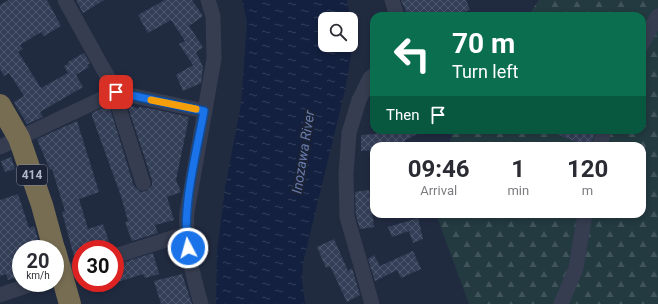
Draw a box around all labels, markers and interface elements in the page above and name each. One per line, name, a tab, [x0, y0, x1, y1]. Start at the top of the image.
map controls	[318, 12, 358, 52]
button: search	[318, 12, 358, 52]
text: 70 m	[452, 27, 515, 60]
icon: left	[386, 28, 438, 80]
text: Turn left	[452, 61, 518, 82]
pin	[99, 75, 133, 109]
icon: arrive	[105, 81, 127, 103]
icon: arrive	[427, 104, 449, 126]
text: Then	[386, 106, 419, 124]
water label: Inozawa River	[289, 109, 318, 195]
text: 09:46	[408, 155, 470, 183]
text: 1	[511, 155, 525, 183]
text: 120	[567, 155, 608, 183]
road number: 414	[17, 165, 47, 185]
text: Arrival	[420, 183, 457, 198]
text: min	[507, 183, 529, 198]
text: m	[582, 183, 593, 198]
position arrow	[167, 227, 209, 269]
speed limit sign: 30	[72, 240, 124, 292]
text: 20	[27, 249, 49, 273]
text: km/h	[26, 270, 50, 281]

